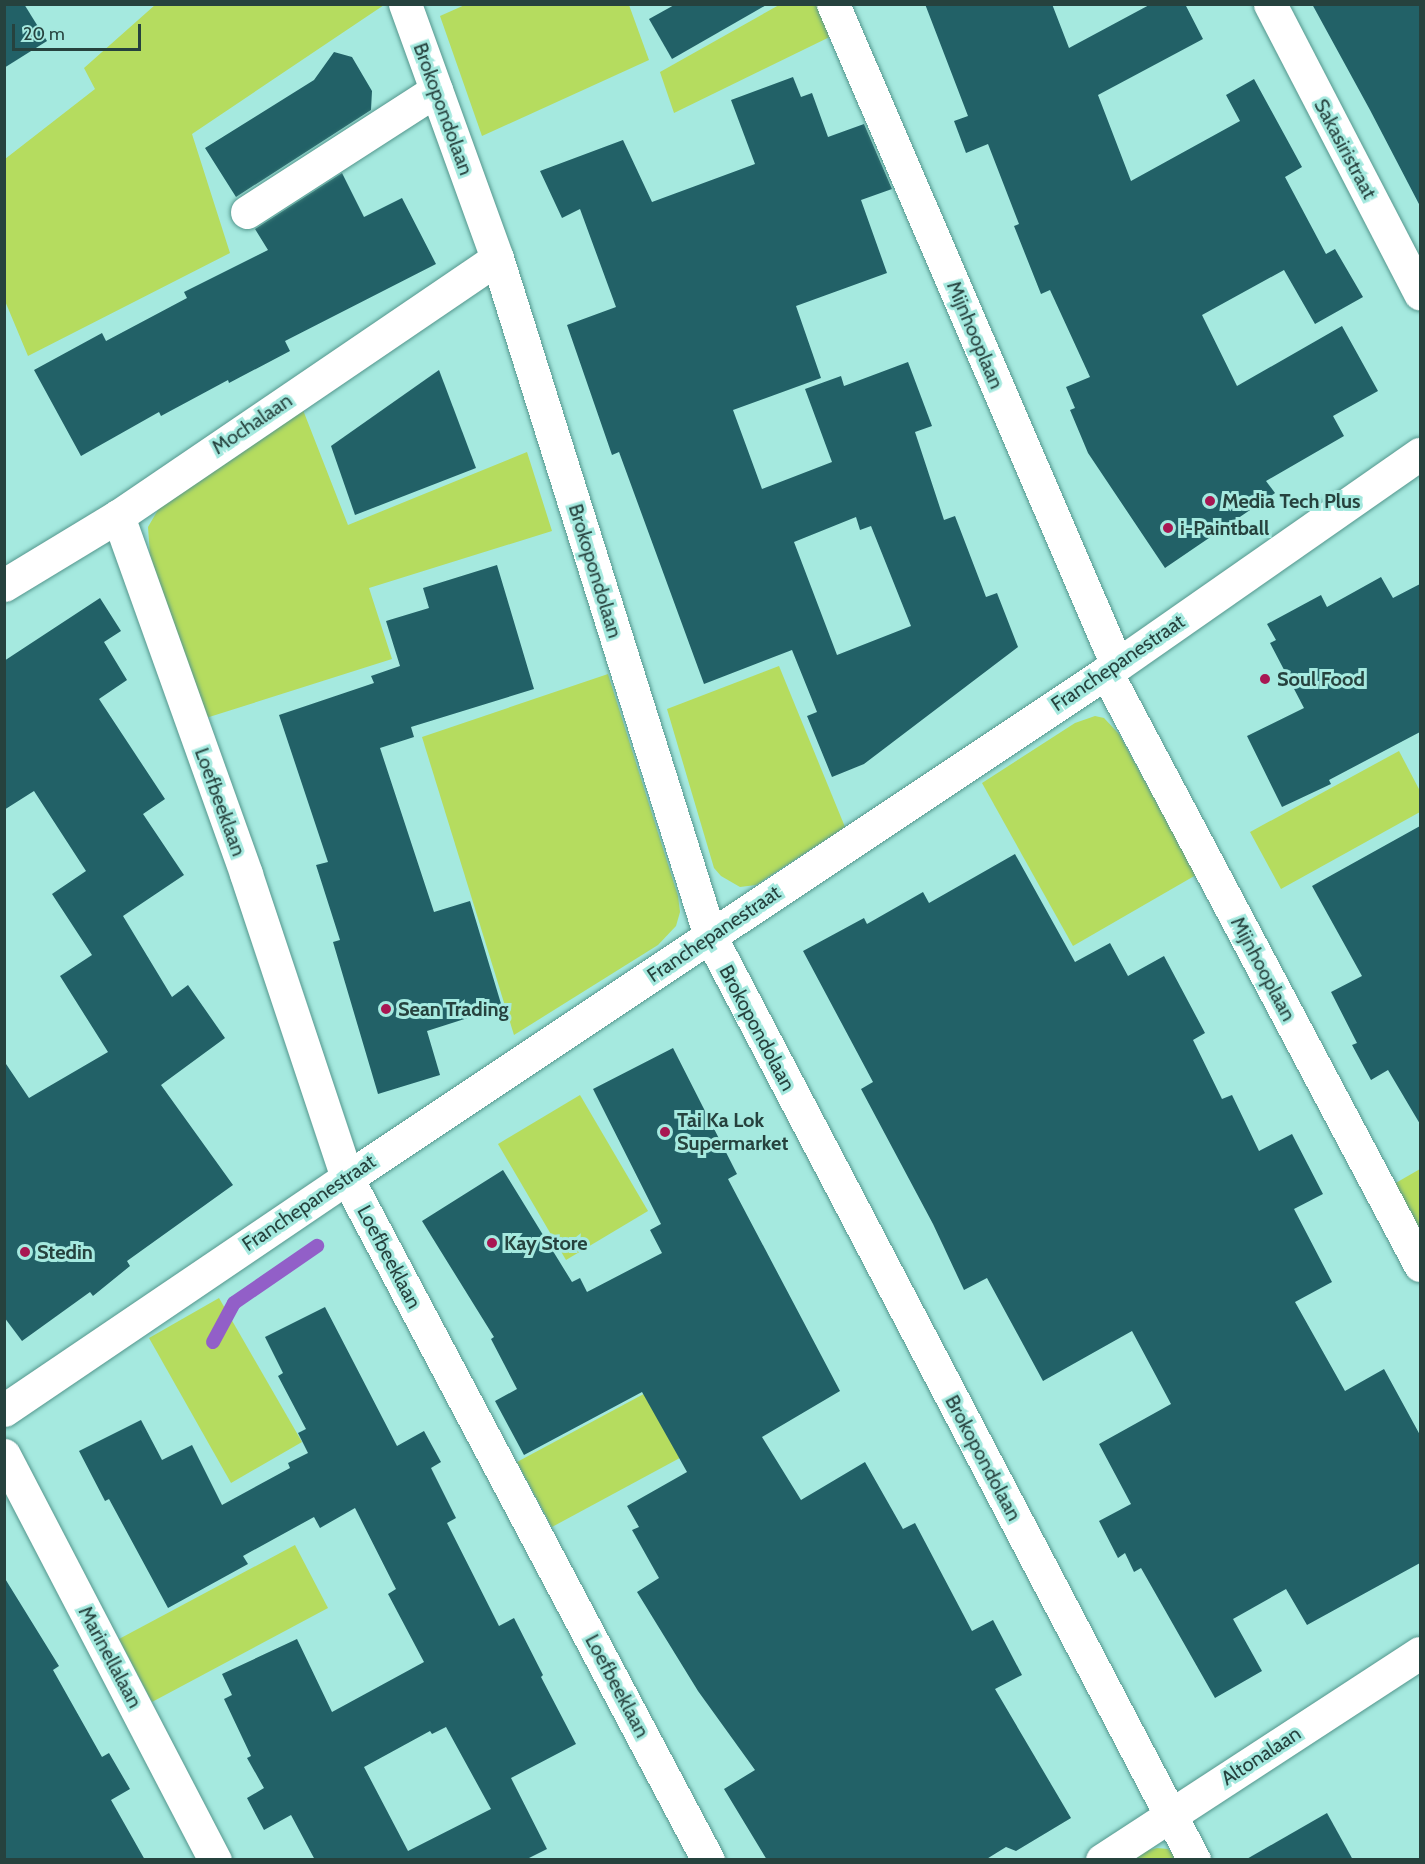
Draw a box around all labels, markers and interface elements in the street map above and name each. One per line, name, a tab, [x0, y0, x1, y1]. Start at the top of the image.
scale bar	[15, 12, 144, 50]
text: 20 m	[23, 23, 65, 45]
street label: Brokopondolaan	[408, 40, 478, 178]
street label: Sakasiristraat	[1309, 95, 1381, 203]
street label: Mijnhooplaan	[942, 277, 1008, 393]
street label: Mochalaan	[207, 388, 297, 460]
place label: Media Tech Plus	[1222, 489, 1360, 513]
marker: Media Tech Plus	[1203, 494, 1217, 508]
street label: Brokopondolaan	[563, 501, 627, 641]
place label: i-Paintball	[1180, 516, 1269, 540]
marker: i-Paintball	[1161, 521, 1175, 535]
street label: Franchepanestraat	[1047, 609, 1189, 717]
place label: Soul Food	[1277, 667, 1365, 691]
marker: Soul Food	[1258, 672, 1272, 686]
street label: Loefbeeklaan	[189, 745, 251, 859]
street label: Franchepanestraat	[643, 880, 785, 988]
street label: Mijnhooplaan	[1225, 913, 1301, 1025]
street label: Brokopondolaan	[714, 961, 800, 1095]
place label: Sean Trading	[398, 997, 509, 1021]
marker: Sean Trading	[379, 1002, 393, 1016]
place label: Tai Ka Lok Supermarket	[677, 1108, 788, 1155]
marker: Tai Ka Lok Supermarket	[658, 1125, 672, 1139]
street label: Franchepanestraat	[238, 1149, 380, 1257]
street label: Loefbeeklaan	[352, 1201, 426, 1313]
place label: Kay Store	[504, 1231, 588, 1255]
marker: Kay Store	[485, 1236, 499, 1250]
place label: Stedin	[37, 1240, 93, 1264]
marker: Stedin	[18, 1245, 32, 1259]
street label: Brokopondolaan	[940, 1391, 1026, 1525]
street label: Marinellalaan	[73, 1602, 147, 1712]
street label: Loefbeeklaan	[580, 1630, 654, 1742]
street label: Altonalaan	[1217, 1721, 1305, 1791]

